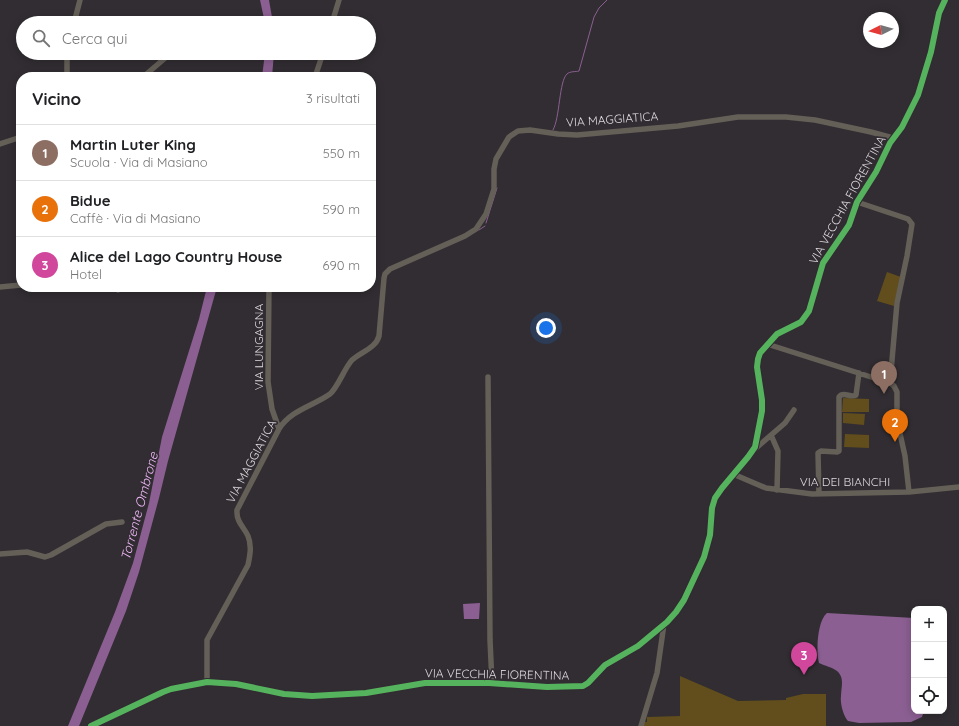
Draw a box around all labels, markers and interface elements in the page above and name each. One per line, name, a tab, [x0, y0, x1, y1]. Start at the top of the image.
north arrow	[863, 12, 899, 48]
search box	[16, 16, 376, 60]
icon: search	[30, 27, 52, 49]
text: Cerca qui	[62, 29, 128, 48]
text: Vicino	[32, 88, 81, 109]
text: 3 risultati	[306, 90, 360, 106]
street label: VIA MAGGIATICA	[565, 108, 659, 130]
street label: VIA VECCHIA FIORENTINA	[805, 133, 889, 267]
text: Martin Luter King	[70, 135, 196, 154]
text: 1	[42, 145, 48, 161]
text: 550 m	[323, 145, 360, 161]
text: Scuola · Via di Masiano	[70, 154, 208, 170]
text: Bidue	[70, 191, 111, 210]
text: 2	[41, 201, 49, 217]
text: 590 m	[323, 201, 360, 217]
text: Caffè · Via di Masiano	[70, 210, 201, 226]
text: Alice del Lago Country House	[70, 247, 282, 266]
text: 3	[42, 257, 48, 273]
text: 690 m	[323, 257, 360, 273]
text: Hotel	[70, 266, 102, 282]
street label: VIA LUNGAGNA	[251, 304, 266, 390]
your location	[536, 318, 556, 338]
pin: 1	[871, 361, 897, 394]
pin: 2	[882, 409, 908, 442]
street label: VIA MAGGIATICA	[223, 417, 279, 505]
water label: Torrente Ombrone	[117, 450, 161, 562]
street label: VIA DEI BIANCHI	[800, 474, 890, 489]
map controls	[911, 606, 947, 714]
button: +	[911, 606, 947, 642]
pin: 3	[791, 642, 817, 675]
button: −	[911, 642, 947, 678]
street label: VIA VECCHIA FIORENTINA	[425, 665, 570, 683]
button: locate	[911, 678, 947, 714]

